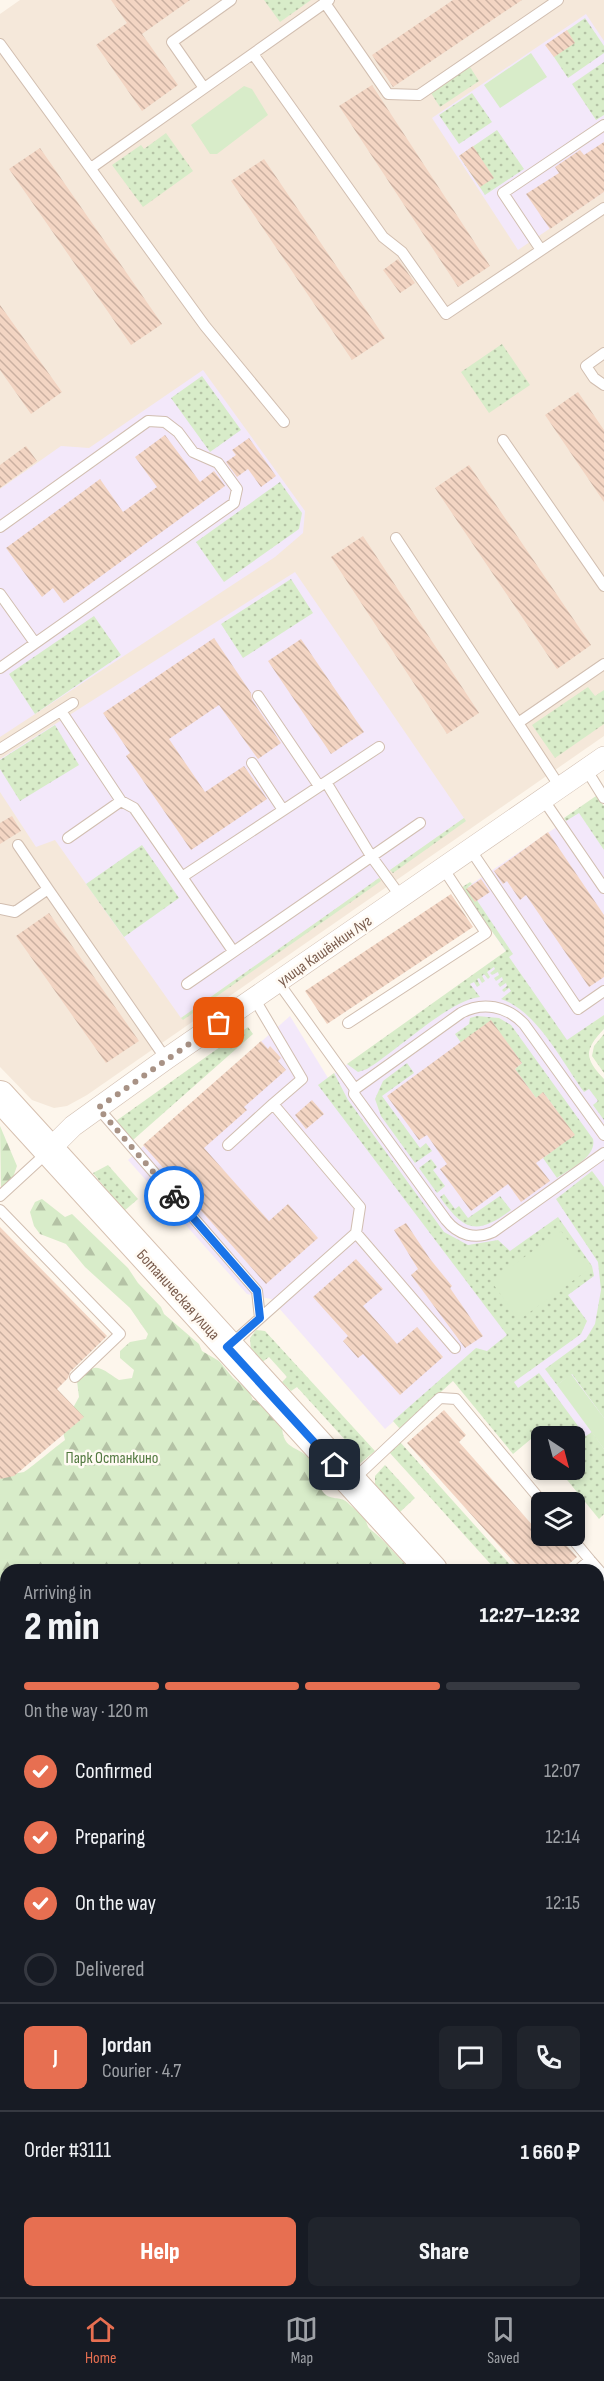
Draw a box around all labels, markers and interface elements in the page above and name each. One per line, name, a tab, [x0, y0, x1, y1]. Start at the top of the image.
street label: улица Кашёнкин Луг	[274, 912, 376, 991]
pin	[193, 997, 244, 1048]
icon: bag	[202, 1006, 235, 1039]
courier	[144, 1166, 204, 1226]
icon: bike	[158, 1180, 191, 1213]
street label: Ботаническая улица	[132, 1246, 223, 1344]
north arrow	[531, 1426, 585, 1480]
map controls	[531, 1426, 585, 1546]
pin	[309, 1439, 360, 1490]
icon: home	[318, 1448, 351, 1481]
park label: Парк Останкино	[66, 1449, 158, 1468]
button: layers	[531, 1492, 585, 1546]
text: Arriving in	[24, 1581, 92, 1605]
text: 12:27–12:32	[480, 1602, 580, 1629]
text: 2 min	[24, 1604, 100, 1651]
text: On the way · 120 m	[24, 1699, 148, 1723]
icon: check	[24, 1755, 57, 1788]
text: Confirmed	[75, 1758, 152, 1785]
text: 12:07	[544, 1759, 580, 1783]
icon: check	[24, 1821, 57, 1854]
text: Preparing	[75, 1824, 145, 1851]
text: 12:14	[545, 1825, 580, 1849]
icon: check	[24, 1887, 57, 1920]
text: On the way	[75, 1890, 156, 1917]
text: 12:15	[546, 1891, 580, 1915]
text: Delivered	[75, 1956, 144, 1983]
button: chat	[439, 2026, 502, 2089]
button: phone	[517, 2026, 580, 2089]
text: Jordan	[102, 2032, 151, 2059]
text: J	[53, 2044, 58, 2071]
text: Courier · 4.7	[102, 2059, 181, 2083]
text: Order #3111	[24, 2137, 111, 2164]
text: 1 660 ₽	[521, 2139, 580, 2166]
button: Help	[24, 2217, 296, 2286]
button: Share	[308, 2217, 580, 2286]
tab: Home	[84, 2313, 117, 2368]
tab: Map	[285, 2313, 318, 2368]
tab: Saved	[487, 2313, 520, 2368]

